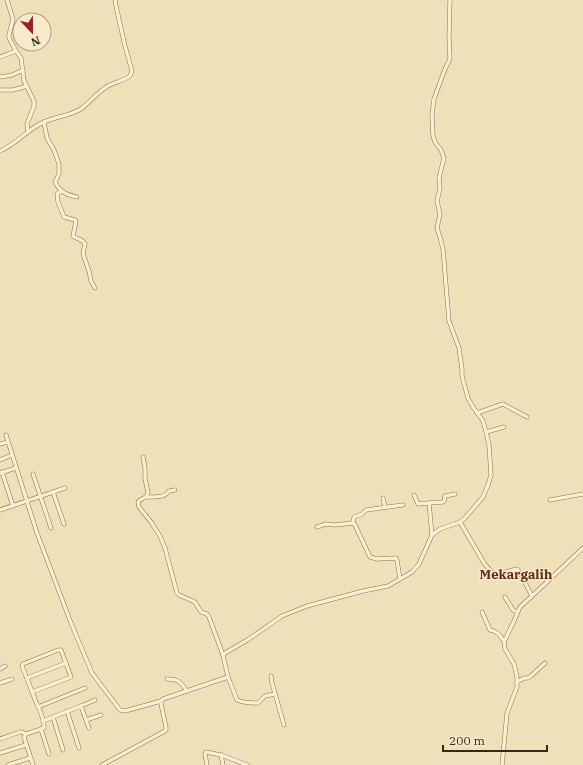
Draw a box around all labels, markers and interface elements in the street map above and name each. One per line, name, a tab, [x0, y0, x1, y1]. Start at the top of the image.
north arrow	[12, 12, 52, 52]
text: N	[29, 33, 42, 50]
district label: Mekargalih	[480, 566, 553, 583]
scale bar	[443, 727, 547, 753]
text: 200 m	[449, 733, 485, 748]

